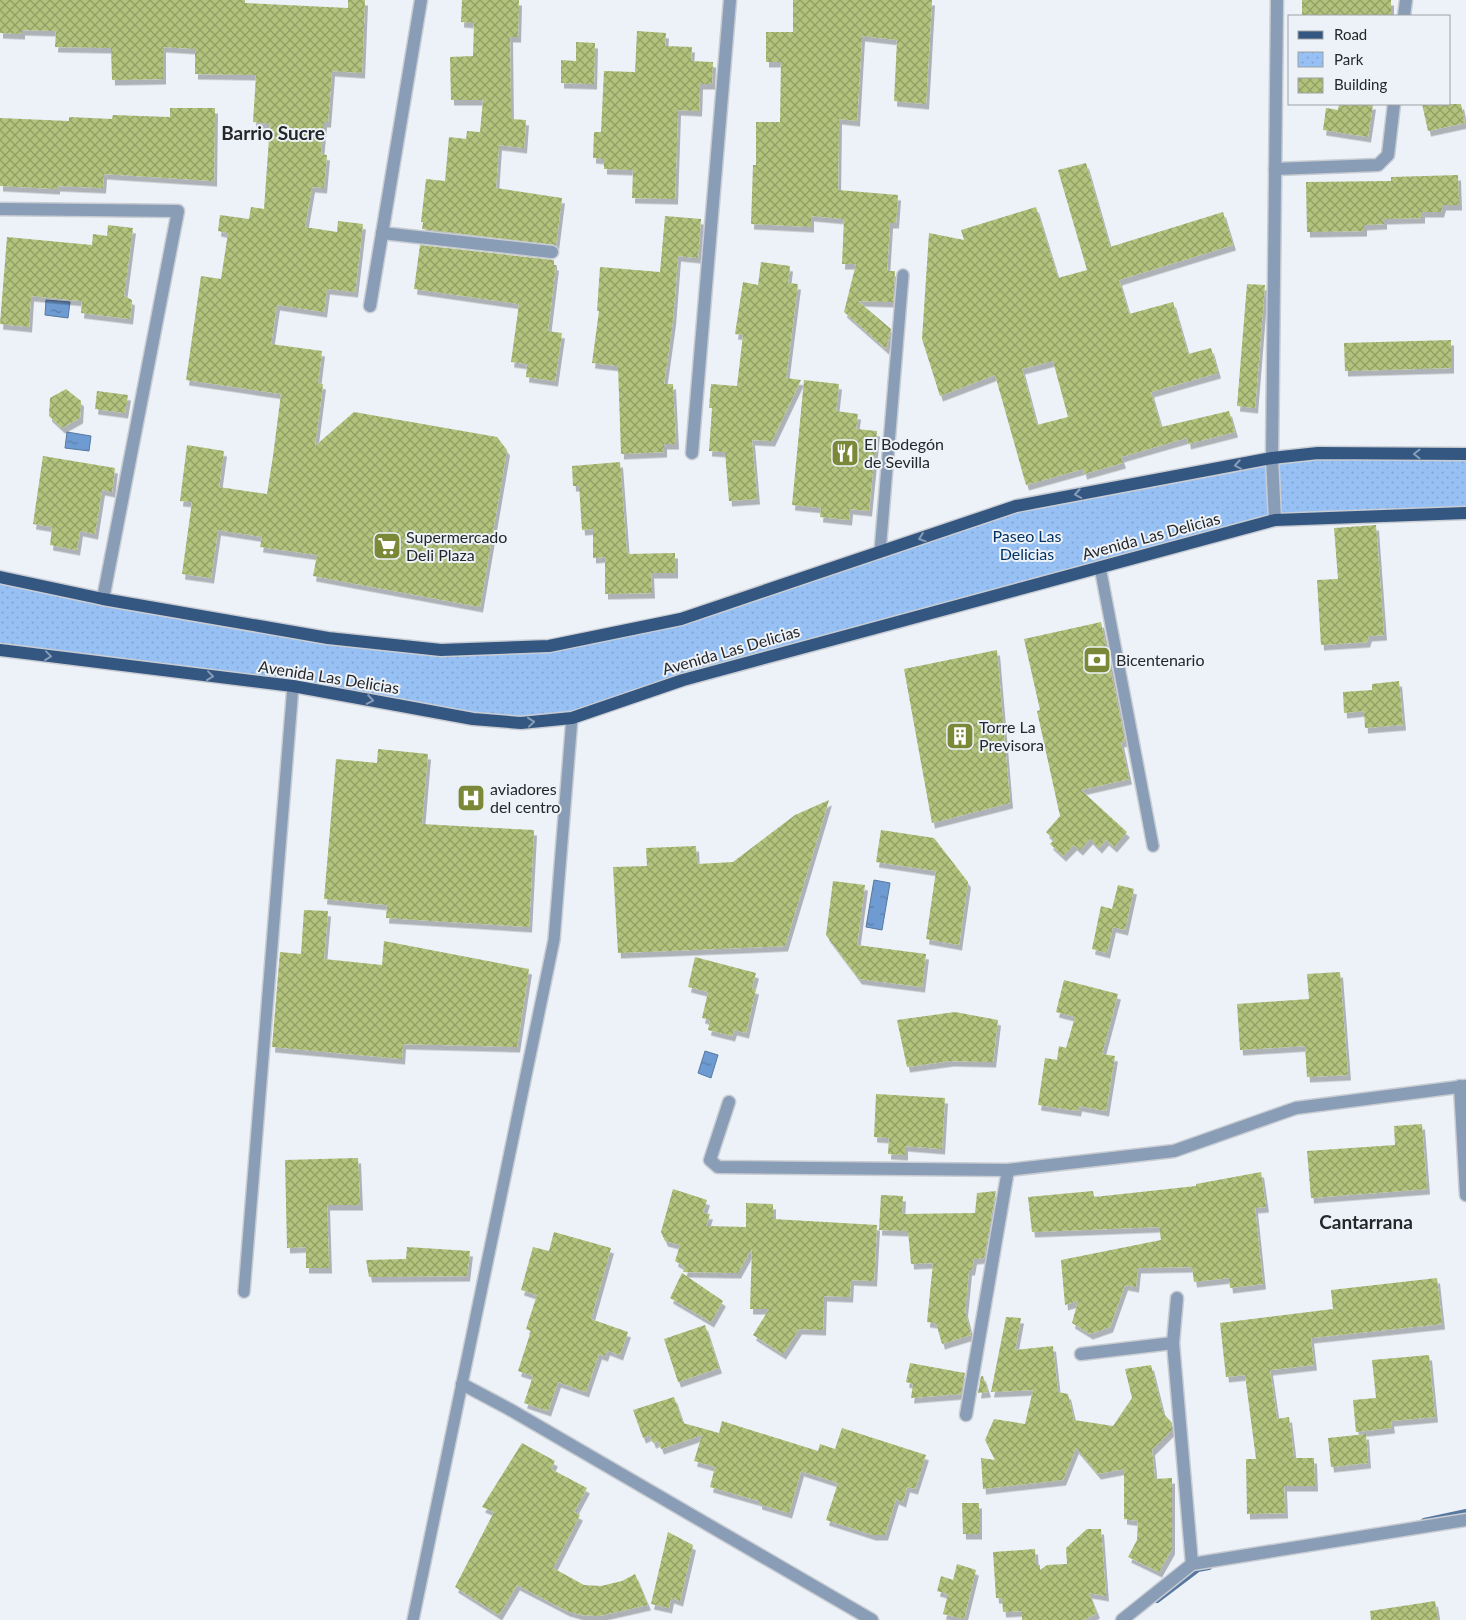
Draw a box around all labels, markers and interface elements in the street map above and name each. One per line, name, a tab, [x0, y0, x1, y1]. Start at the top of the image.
legend	[1288, 15, 1451, 105]
text: Road	[1334, 25, 1367, 43]
text: Park	[1334, 50, 1364, 68]
text: Building	[1334, 75, 1387, 93]
district label: Barrio Sucre	[221, 121, 325, 144]
place label: El Bodegón de Sevilla	[864, 434, 944, 471]
restaurant icon: El Bodegón de Sevilla	[830, 438, 860, 468]
one-way arrow	[1413, 449, 1421, 459]
one-way arrow	[1234, 459, 1243, 469]
one-way arrow	[1074, 489, 1083, 499]
street label: Avenida Las Delicias	[1080, 508, 1222, 563]
park label: Paseo Las Delicias	[993, 526, 1062, 563]
place label: Supermercado Deli Plaza	[406, 527, 507, 564]
supermarket icon: Supermercado Deli Plaza	[372, 531, 402, 561]
one-way arrow	[918, 532, 927, 542]
street label: Avenida Las Delicias	[660, 621, 802, 678]
bank icon: Bicentenario	[1082, 645, 1112, 675]
one-way arrow	[45, 650, 53, 661]
place label: Bicentenario	[1116, 650, 1205, 669]
street label: Avenida Las Delicias	[257, 656, 401, 697]
one-way arrow	[206, 670, 214, 681]
one-way arrow	[366, 694, 375, 705]
one-way arrow	[527, 717, 535, 728]
place label: Torre La Previsora	[979, 717, 1044, 754]
building icon: Torre La Previsora	[945, 721, 975, 751]
place label: aviadores del centro	[490, 779, 560, 816]
hospital icon: aviadores del centro	[456, 783, 486, 813]
district label: Cantarrana	[1319, 1210, 1413, 1233]

